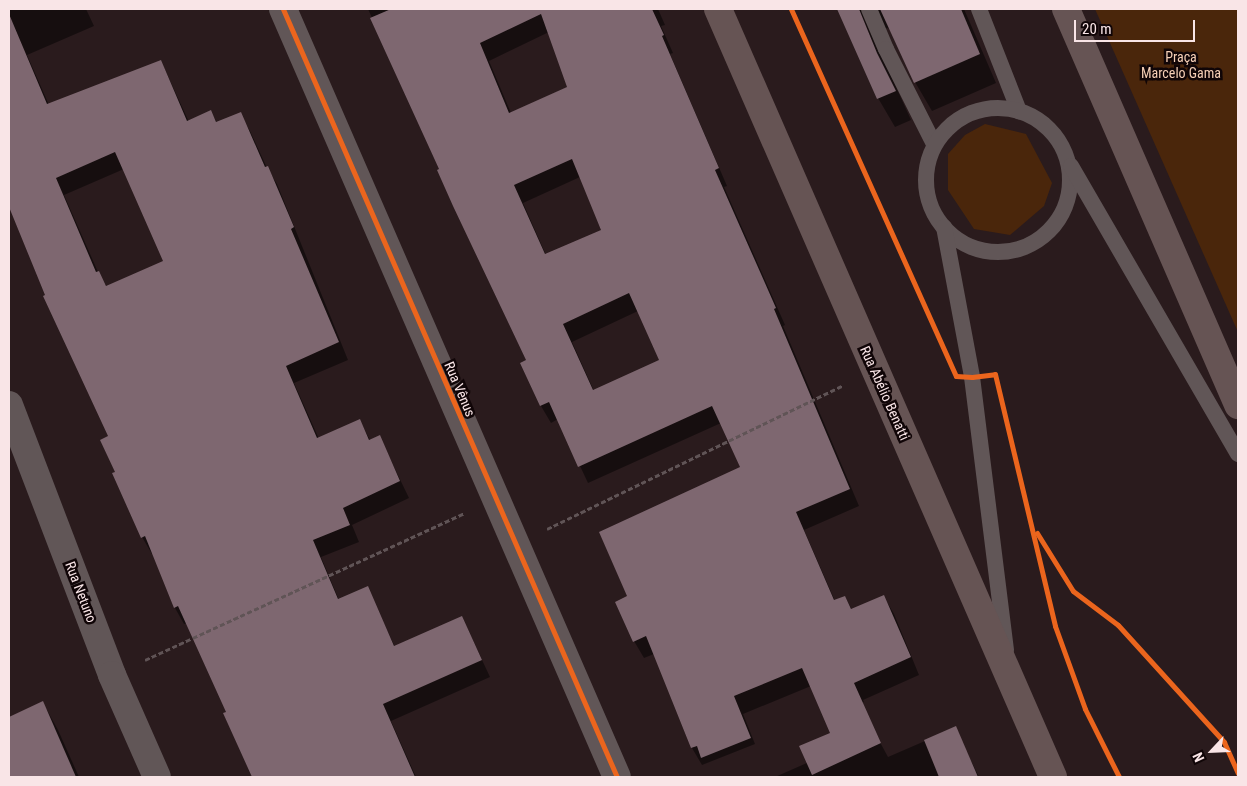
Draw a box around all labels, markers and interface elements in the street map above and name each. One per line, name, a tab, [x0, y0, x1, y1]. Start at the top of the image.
scale bar	[1077, 10, 1198, 42]
text: 20 m	[1082, 20, 1112, 38]
park label: Praça Marcelo Gama	[1141, 49, 1221, 82]
street label: Rua Abélio Benatti	[857, 343, 913, 443]
street label: Rua Vênus	[441, 359, 479, 419]
street label: Rua Netuno	[62, 559, 100, 625]
north arrow	[1187, 726, 1237, 776]
text: N	[1189, 750, 1207, 765]

